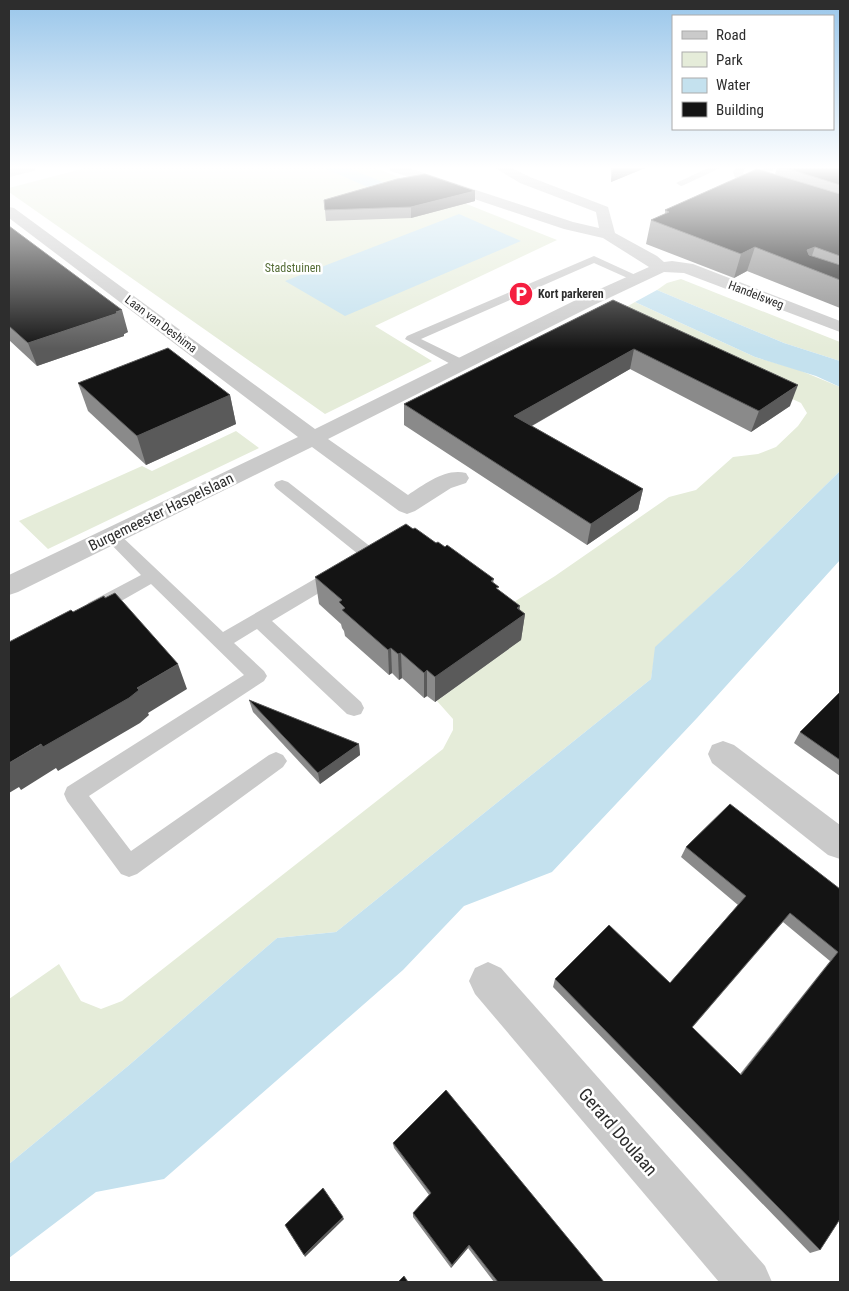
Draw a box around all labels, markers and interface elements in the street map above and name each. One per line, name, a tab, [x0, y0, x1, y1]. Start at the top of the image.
legend	[672, 15, 834, 130]
text: Road	[716, 26, 746, 44]
text: Park	[716, 51, 743, 69]
text: Water	[716, 76, 751, 94]
text: Building	[716, 101, 764, 119]
park label: Stadstuinen	[265, 261, 321, 275]
street label: Handelsweg	[726, 278, 786, 312]
parking icon: Kort parkeren	[508, 281, 534, 307]
place label: Kort parkeren	[538, 287, 604, 301]
street label: Laan van Deshima	[122, 292, 200, 356]
street label: Burgemeester Haspelslaan	[86, 469, 236, 555]
street label: Gerard Doulaan	[575, 1084, 662, 1180]

